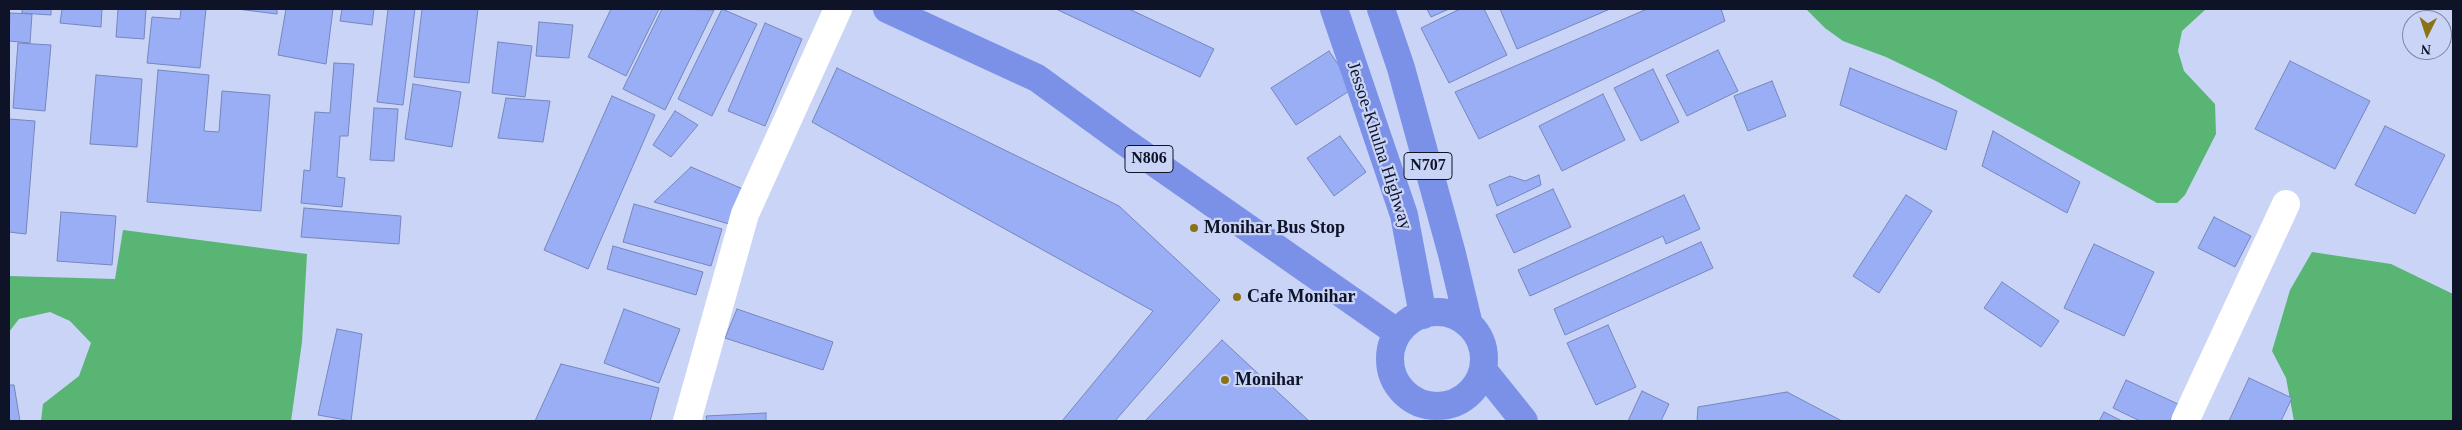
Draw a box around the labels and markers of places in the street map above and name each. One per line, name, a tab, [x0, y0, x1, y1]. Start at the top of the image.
place label: Monihar Bus Stop	[1204, 217, 1345, 239]
marker: Monihar Bus Stop	[1188, 222, 1200, 234]
place label: Cafe Monihar	[1247, 286, 1355, 308]
marker: Cafe Monihar	[1231, 291, 1243, 303]
place label: Monihar	[1235, 369, 1303, 391]
marker: Monihar	[1219, 374, 1231, 386]

